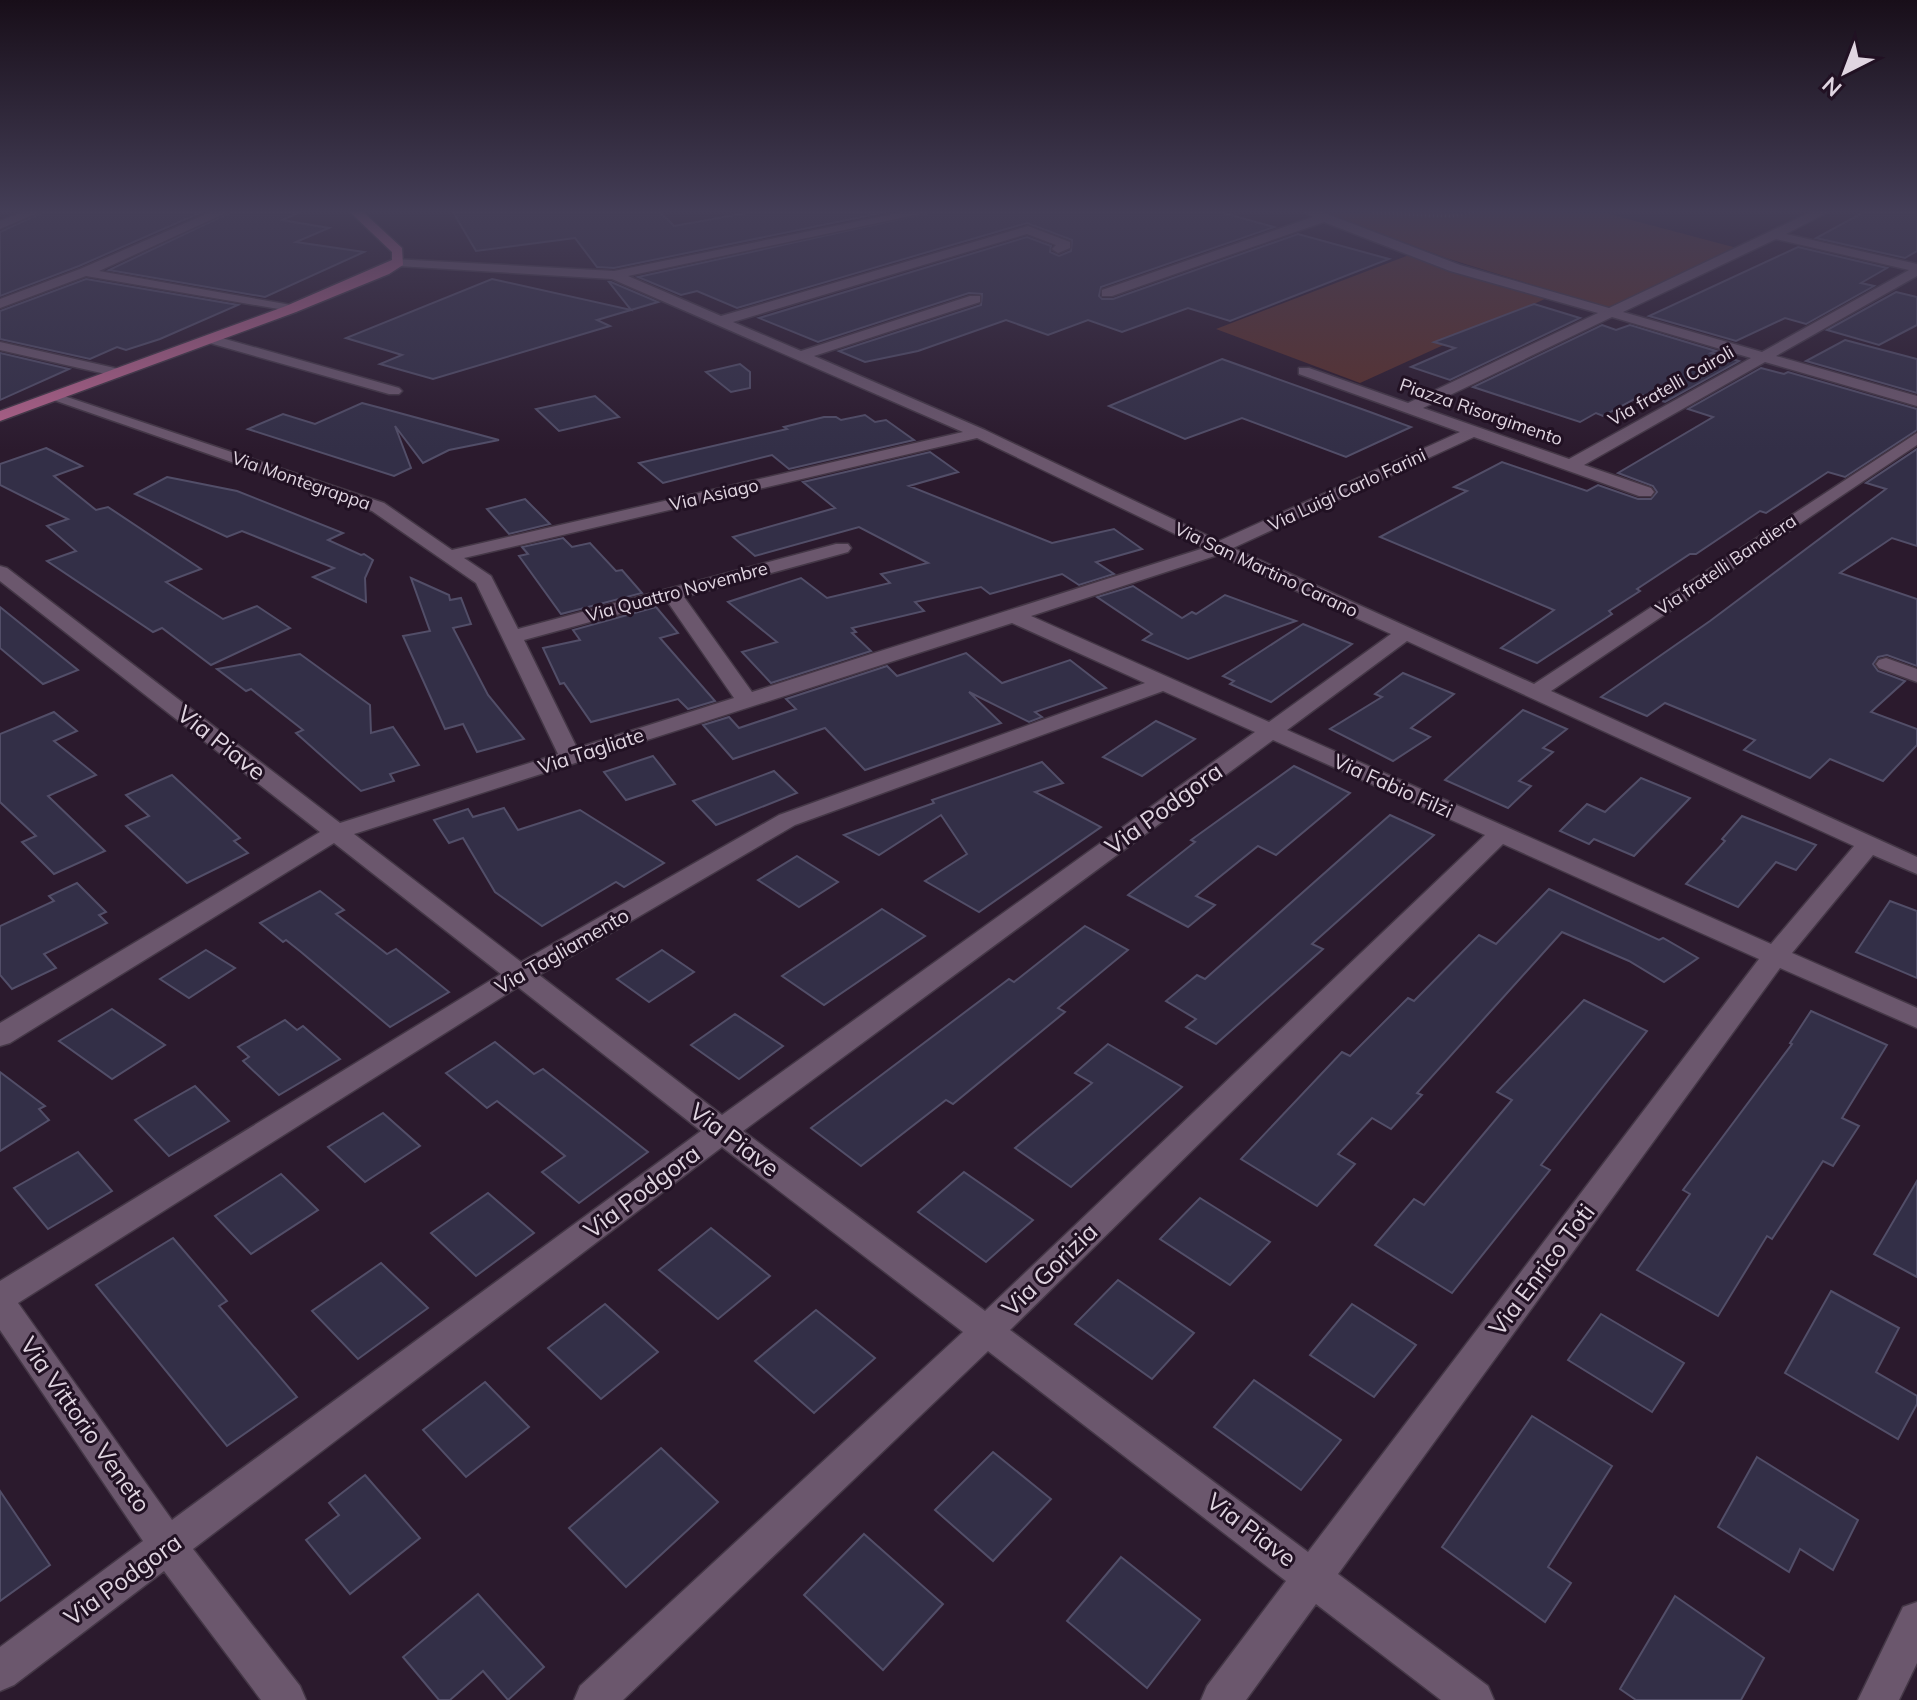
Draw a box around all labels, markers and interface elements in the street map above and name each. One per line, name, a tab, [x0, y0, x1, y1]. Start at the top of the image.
north arrow	[1805, 32, 1885, 112]
text: N	[1816, 71, 1847, 103]
street label: Via fratelli Cairoli	[1604, 340, 1738, 431]
street label: Piazza Risorgimento	[1397, 373, 1566, 450]
street label: Via Luigi Carlo Farini	[1264, 443, 1429, 536]
street label: Via Montegrappa	[229, 446, 374, 515]
street label: Via Asiago	[667, 473, 761, 516]
street label: Via fratelli Bandiera	[1651, 509, 1801, 620]
street label: Via San Martino Carano	[1171, 517, 1362, 622]
street label: Via Quattro Novembre	[584, 556, 770, 627]
street label: Via Piave	[171, 698, 272, 786]
street label: Via Tagliate	[535, 722, 647, 779]
street label: Via Fabio Filzi	[1330, 748, 1457, 823]
street label: Via Podgora	[1099, 756, 1228, 861]
street label: Via Tagliamento	[490, 902, 633, 999]
street label: Via Piave	[684, 1096, 785, 1183]
street label: Via Podgora	[577, 1138, 705, 1245]
street label: Via Enrico Toti	[1482, 1197, 1601, 1341]
street label: Via Gorizia	[995, 1216, 1103, 1322]
street label: Via Vittorio Veneto	[14, 1331, 158, 1518]
street label: Via Piave	[1201, 1486, 1302, 1573]
street label: Via Podgora	[58, 1527, 187, 1632]

